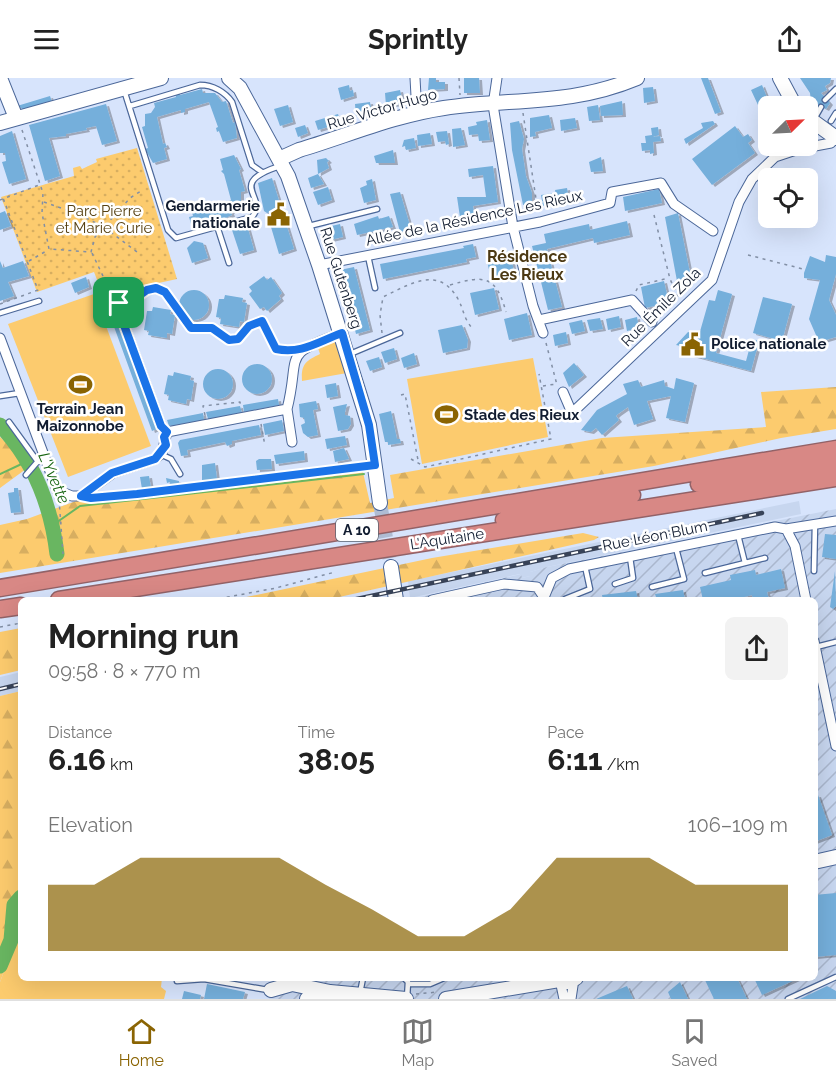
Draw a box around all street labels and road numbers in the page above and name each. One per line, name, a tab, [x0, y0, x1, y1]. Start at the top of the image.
street label: Rue Victor Hugo	[325, 85, 439, 133]
street label: Allée de la Résidence Les Rieux	[364, 186, 584, 250]
street label: Rue Gutenberg	[316, 225, 366, 331]
street label: Rue Émile Zola	[618, 264, 704, 350]
street label: Rue Léon Blum	[601, 517, 709, 555]
road number: A 10	[336, 519, 378, 541]
street label: L'Aquitaine	[409, 524, 485, 554]

